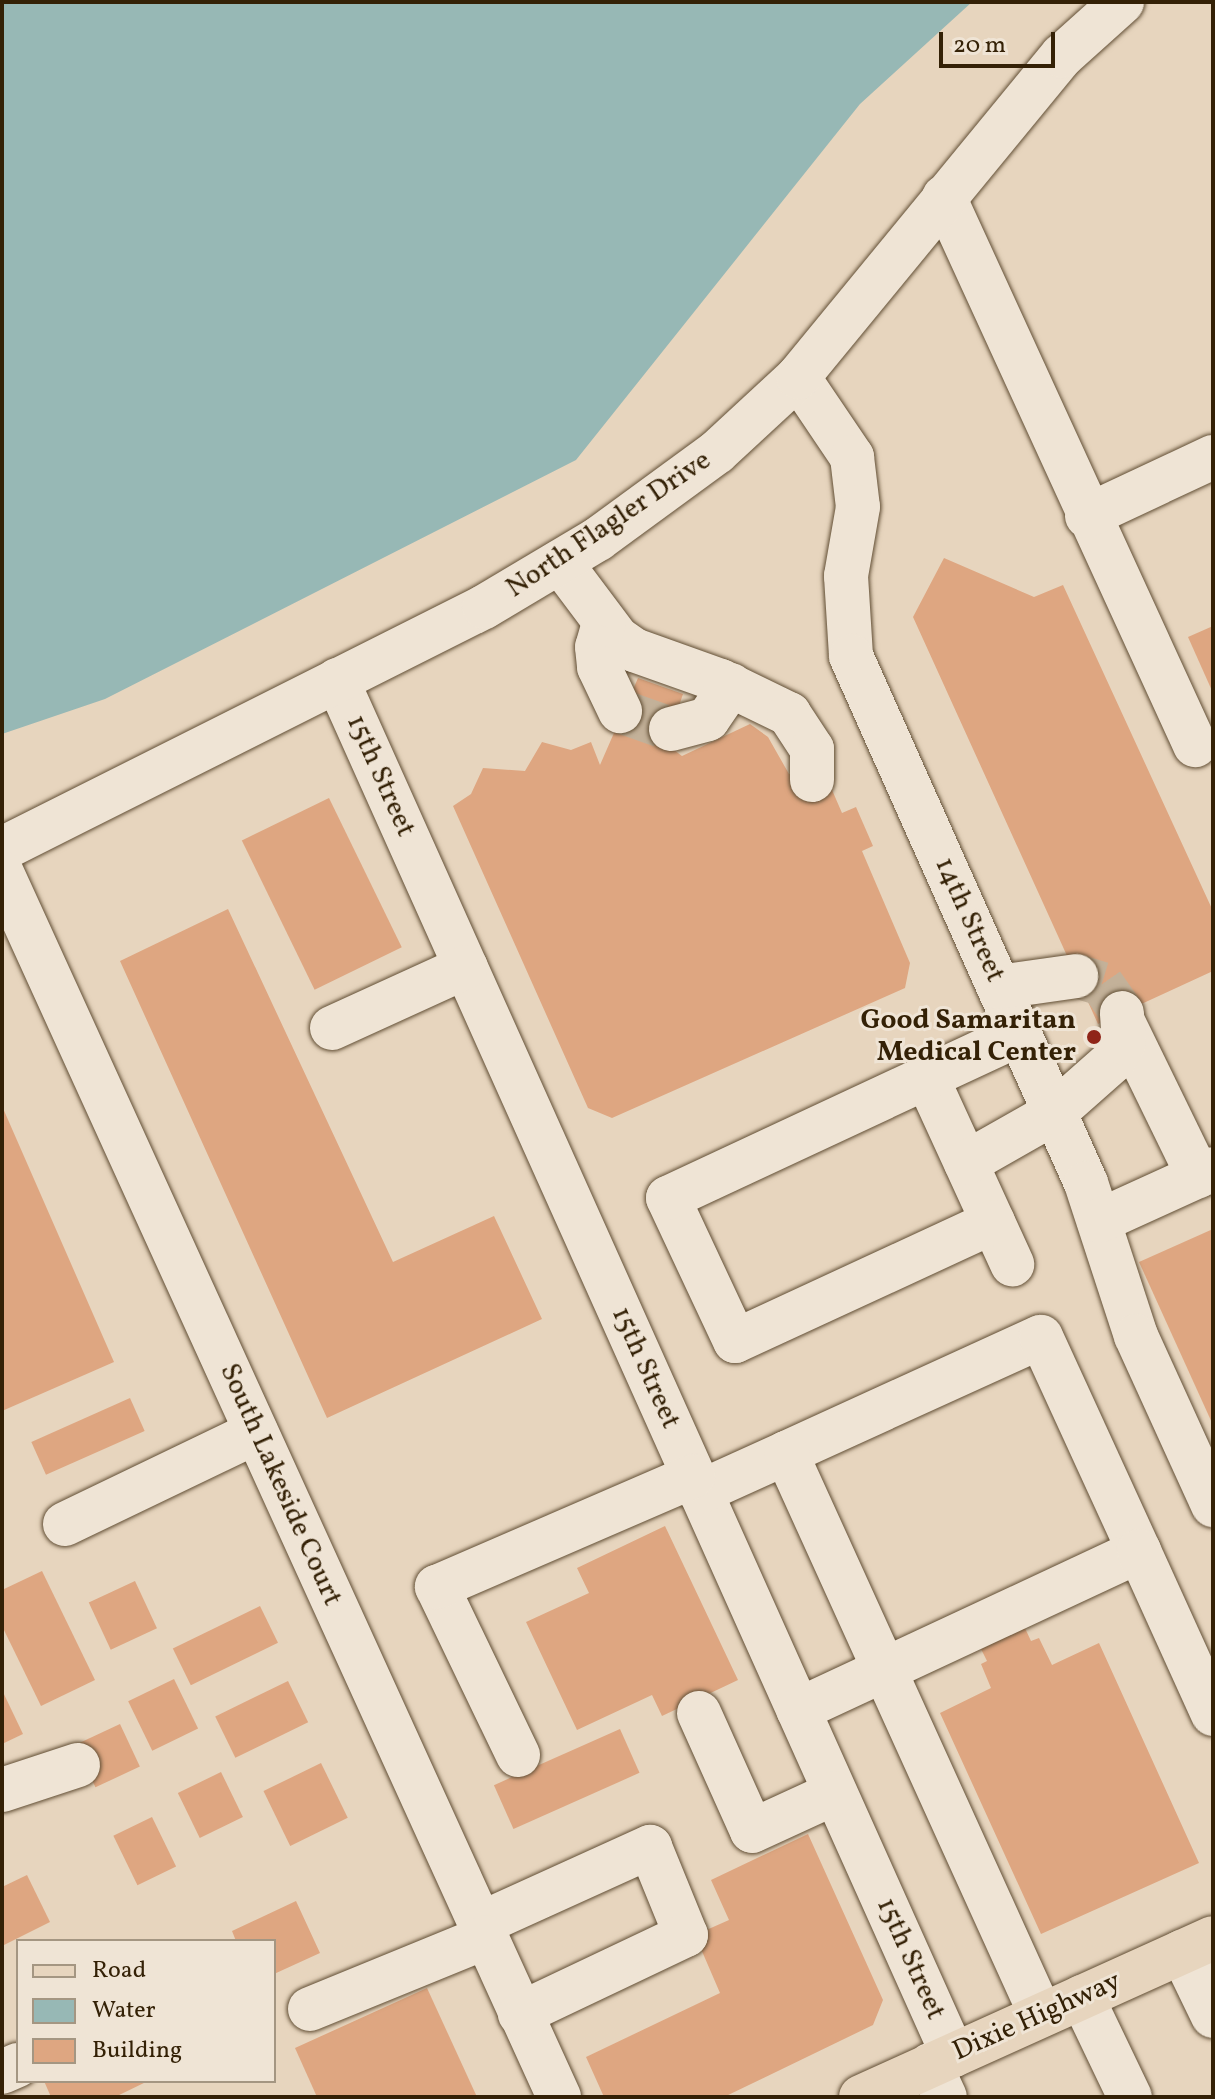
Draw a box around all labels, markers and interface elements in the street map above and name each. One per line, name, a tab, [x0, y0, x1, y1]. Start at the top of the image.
scale bar	[943, 16, 1059, 66]
text: 20 m	[953, 29, 1006, 63]
street label: North Flagler Drive	[500, 444, 718, 606]
street label: 15th Street	[338, 710, 422, 842]
street label: 14th Street	[927, 852, 1011, 988]
place label: Good Samaritan Medical Center	[861, 1004, 1076, 1070]
marker: Good Samaritan Medical Center	[1083, 1026, 1105, 1048]
street label: 15th Street	[603, 1302, 687, 1434]
street label: South Lakeside Court	[211, 1359, 349, 1611]
street label: 15th Street	[868, 1893, 952, 2025]
legend	[16, 1939, 276, 2083]
text: Road	[92, 1954, 146, 1988]
street label: Dixie Highway	[948, 1965, 1126, 2069]
text: Water	[92, 1994, 156, 2028]
text: Building	[92, 2034, 182, 2068]

